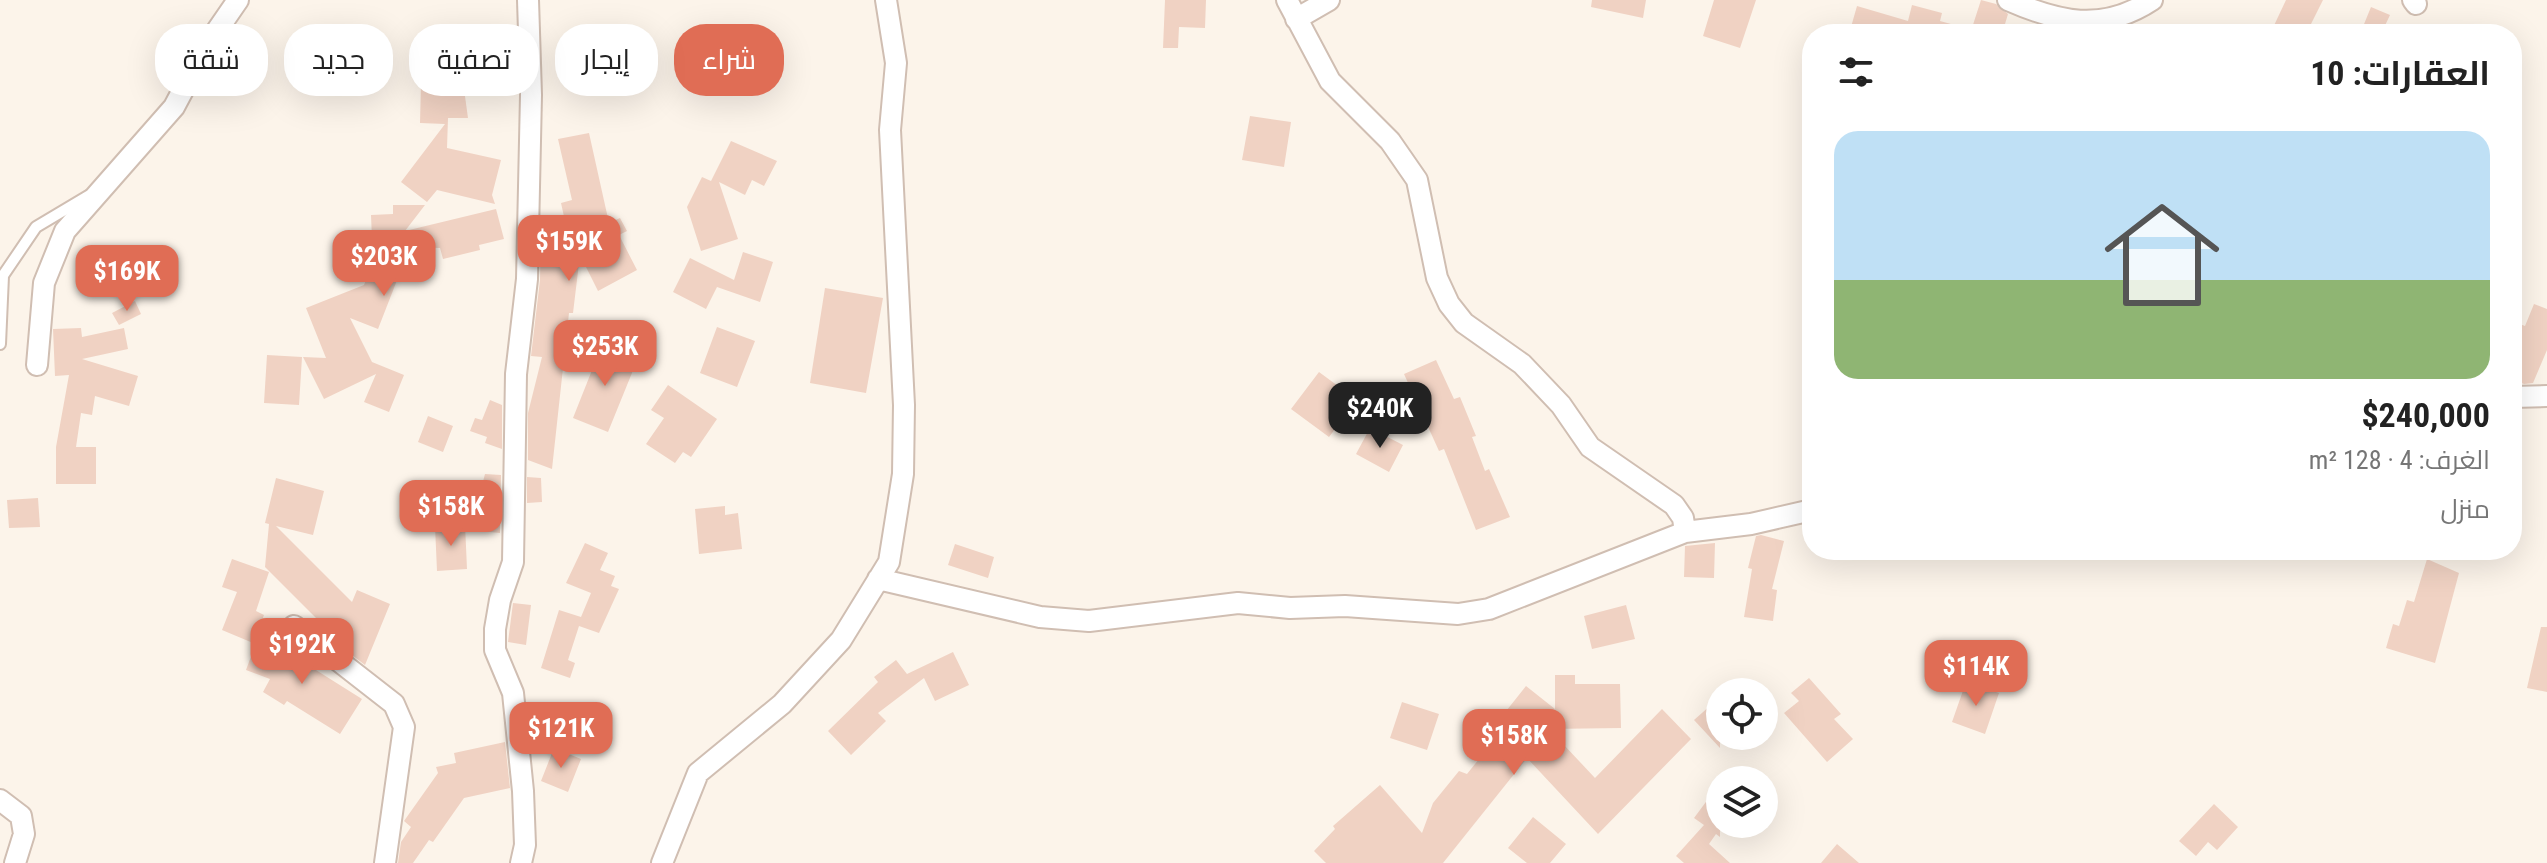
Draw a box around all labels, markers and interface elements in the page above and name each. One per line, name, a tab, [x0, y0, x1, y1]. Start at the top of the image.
chip: شقة	[155, 24, 268, 96]
chip: جديد	[284, 24, 393, 96]
chip: تصفية	[409, 24, 539, 96]
chip: إيجار	[555, 24, 658, 96]
chip: شراء	[674, 24, 784, 96]
icon: filters	[1834, 50, 1878, 94]
text: العقارات: 10	[2310, 53, 2490, 93]
icon: home	[2090, 183, 2234, 327]
pin: $159K	[513, 215, 625, 283]
text: $159K	[536, 226, 602, 256]
pin: $203K	[328, 230, 440, 298]
text: $203K	[351, 241, 417, 271]
pin: $169K	[71, 245, 183, 313]
text: $169K	[94, 256, 160, 286]
pin: $253K	[549, 320, 661, 388]
text: $253K	[572, 331, 638, 361]
pin: $240K	[1324, 382, 1436, 450]
text: $240K	[1347, 393, 1413, 423]
text: $240,000	[2361, 395, 2490, 435]
text: الغرف: 4 · 128 m²	[2309, 445, 2490, 475]
pin: $158K	[395, 480, 507, 548]
text: $158K	[418, 491, 484, 521]
text: منزل	[2441, 494, 2490, 524]
pin: $192K	[246, 618, 358, 686]
text: $192K	[269, 629, 335, 659]
pin: $114K	[1920, 640, 2032, 708]
text: $114K	[1943, 651, 2009, 681]
map controls	[1706, 678, 1778, 838]
button: locate	[1706, 678, 1778, 750]
pin: $121K	[505, 702, 617, 770]
pin: $158K	[1458, 709, 1570, 777]
text: $121K	[528, 713, 594, 743]
text: $158K	[1481, 720, 1547, 750]
button: layers	[1706, 766, 1778, 838]

